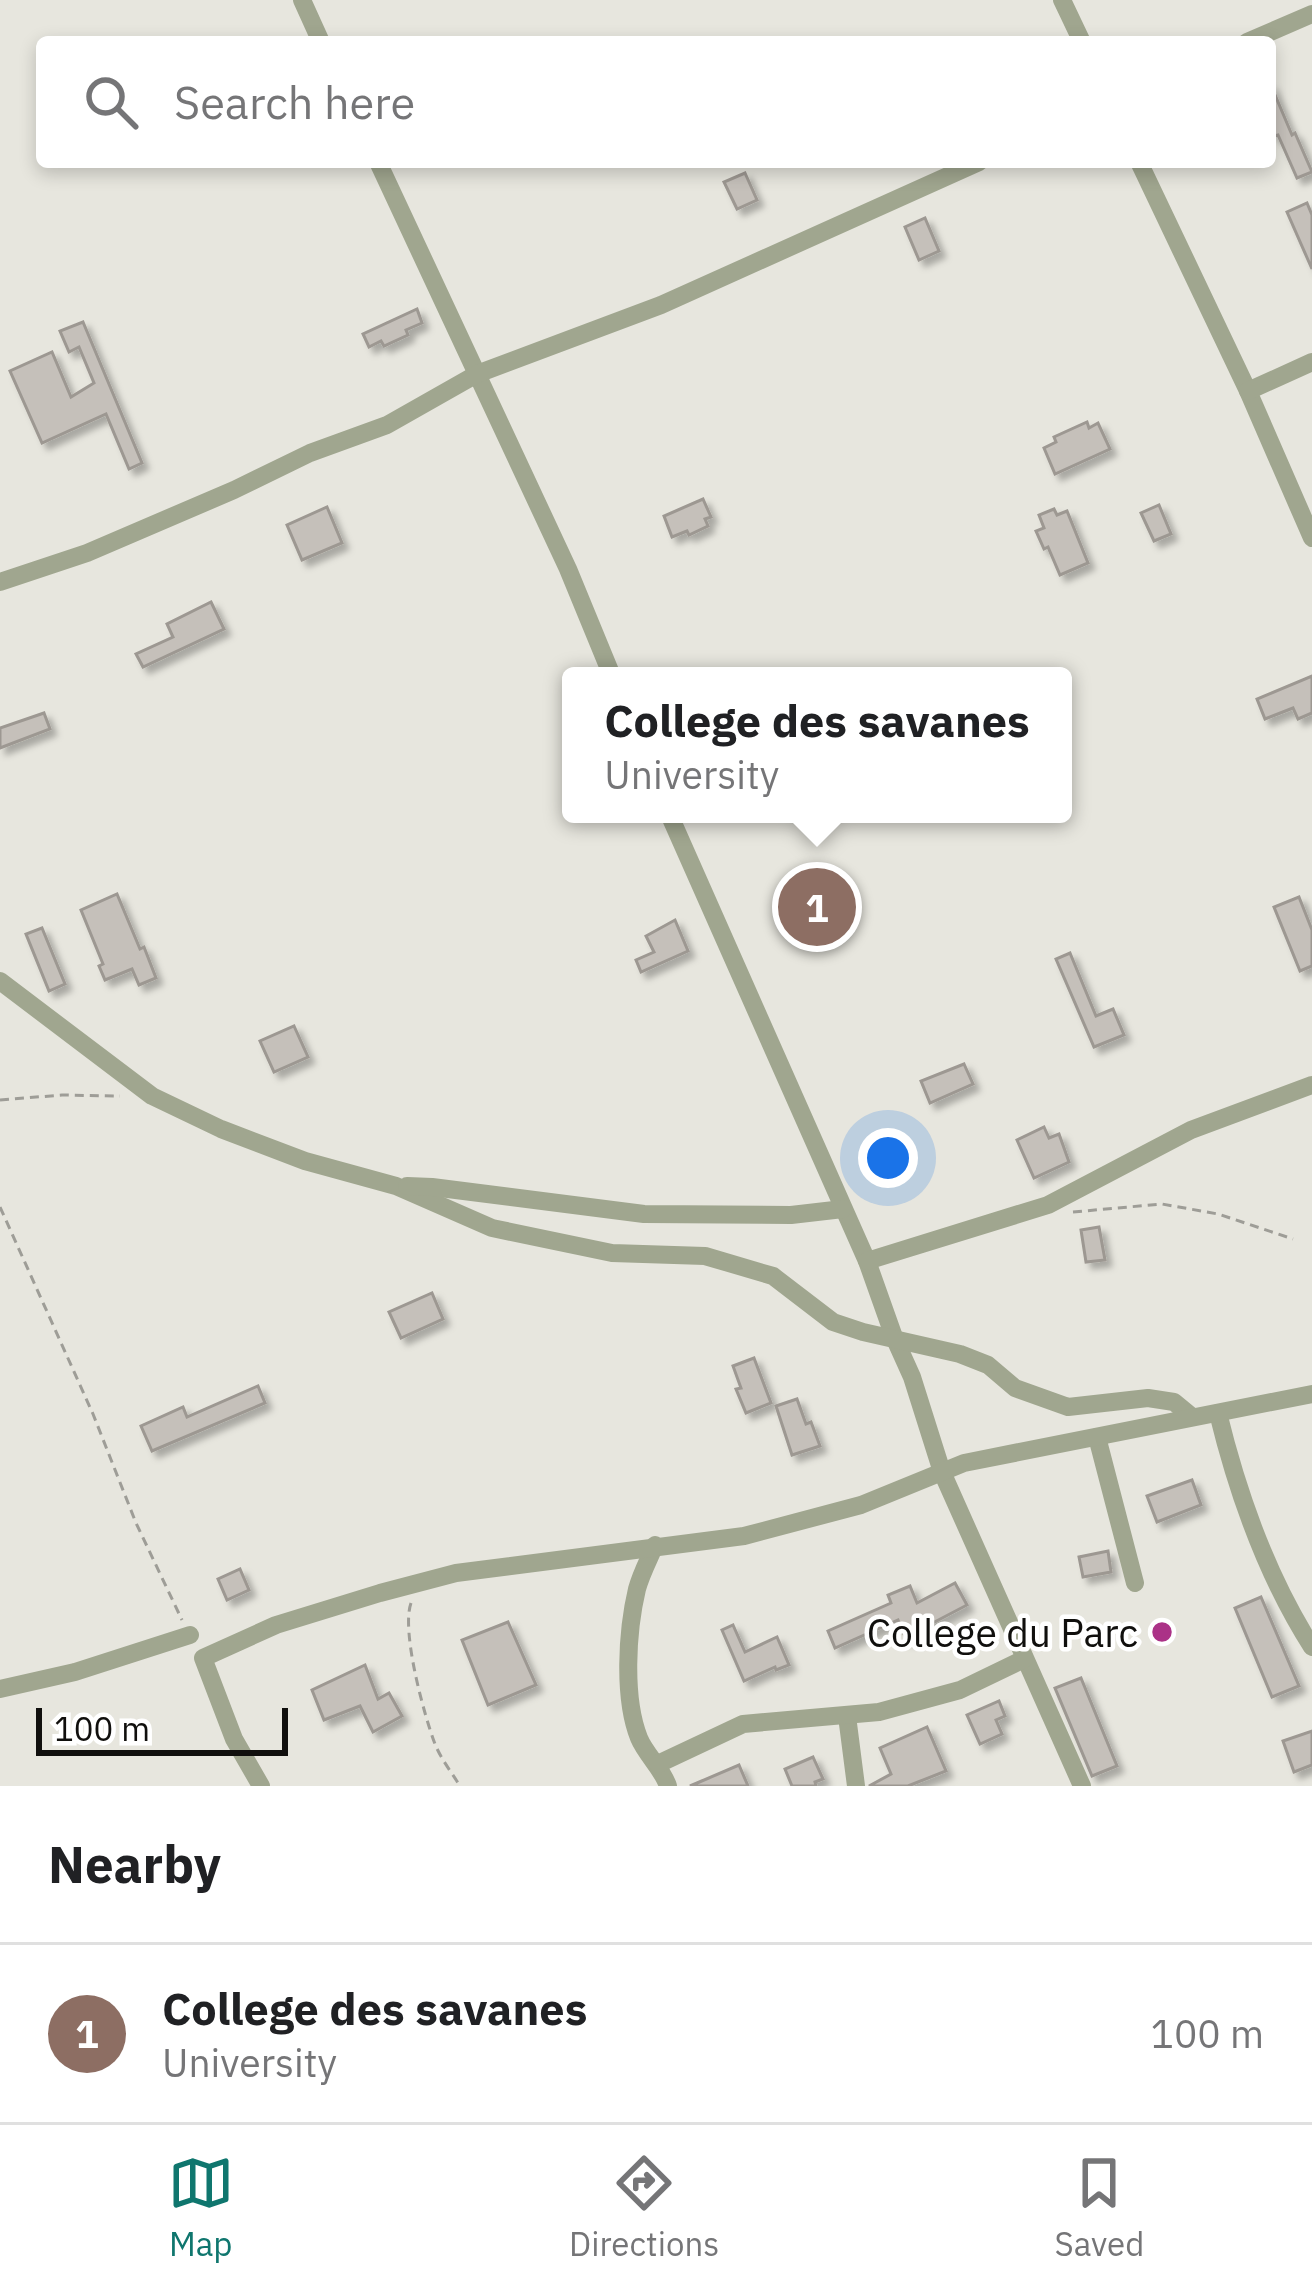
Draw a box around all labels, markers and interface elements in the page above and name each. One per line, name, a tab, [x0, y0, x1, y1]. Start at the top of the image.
search box	[36, 36, 1276, 168]
icon: search	[78, 69, 144, 135]
text: Search here	[174, 73, 415, 131]
popup	[562, 667, 1072, 823]
text: College des savanes	[604, 691, 1030, 749]
text: University	[604, 749, 779, 800]
pin: 1	[778, 862, 856, 952]
your location	[858, 1128, 918, 1188]
place label: College du Parc	[867, 1607, 1138, 1658]
marker: College du Parc	[1149, 1619, 1175, 1645]
scale bar	[36, 1702, 288, 1755]
text: 100 m	[54, 1707, 150, 1750]
text: Nearby	[48, 1831, 221, 1897]
text: College des savanes	[162, 1979, 587, 2037]
text: 1	[75, 2008, 99, 2059]
text: 100 m	[1151, 2008, 1264, 2059]
text: University	[162, 2037, 337, 2088]
tab: Map	[168, 2150, 234, 2265]
tab: Directions	[569, 2150, 719, 2265]
tab: Saved	[1055, 2150, 1144, 2265]

